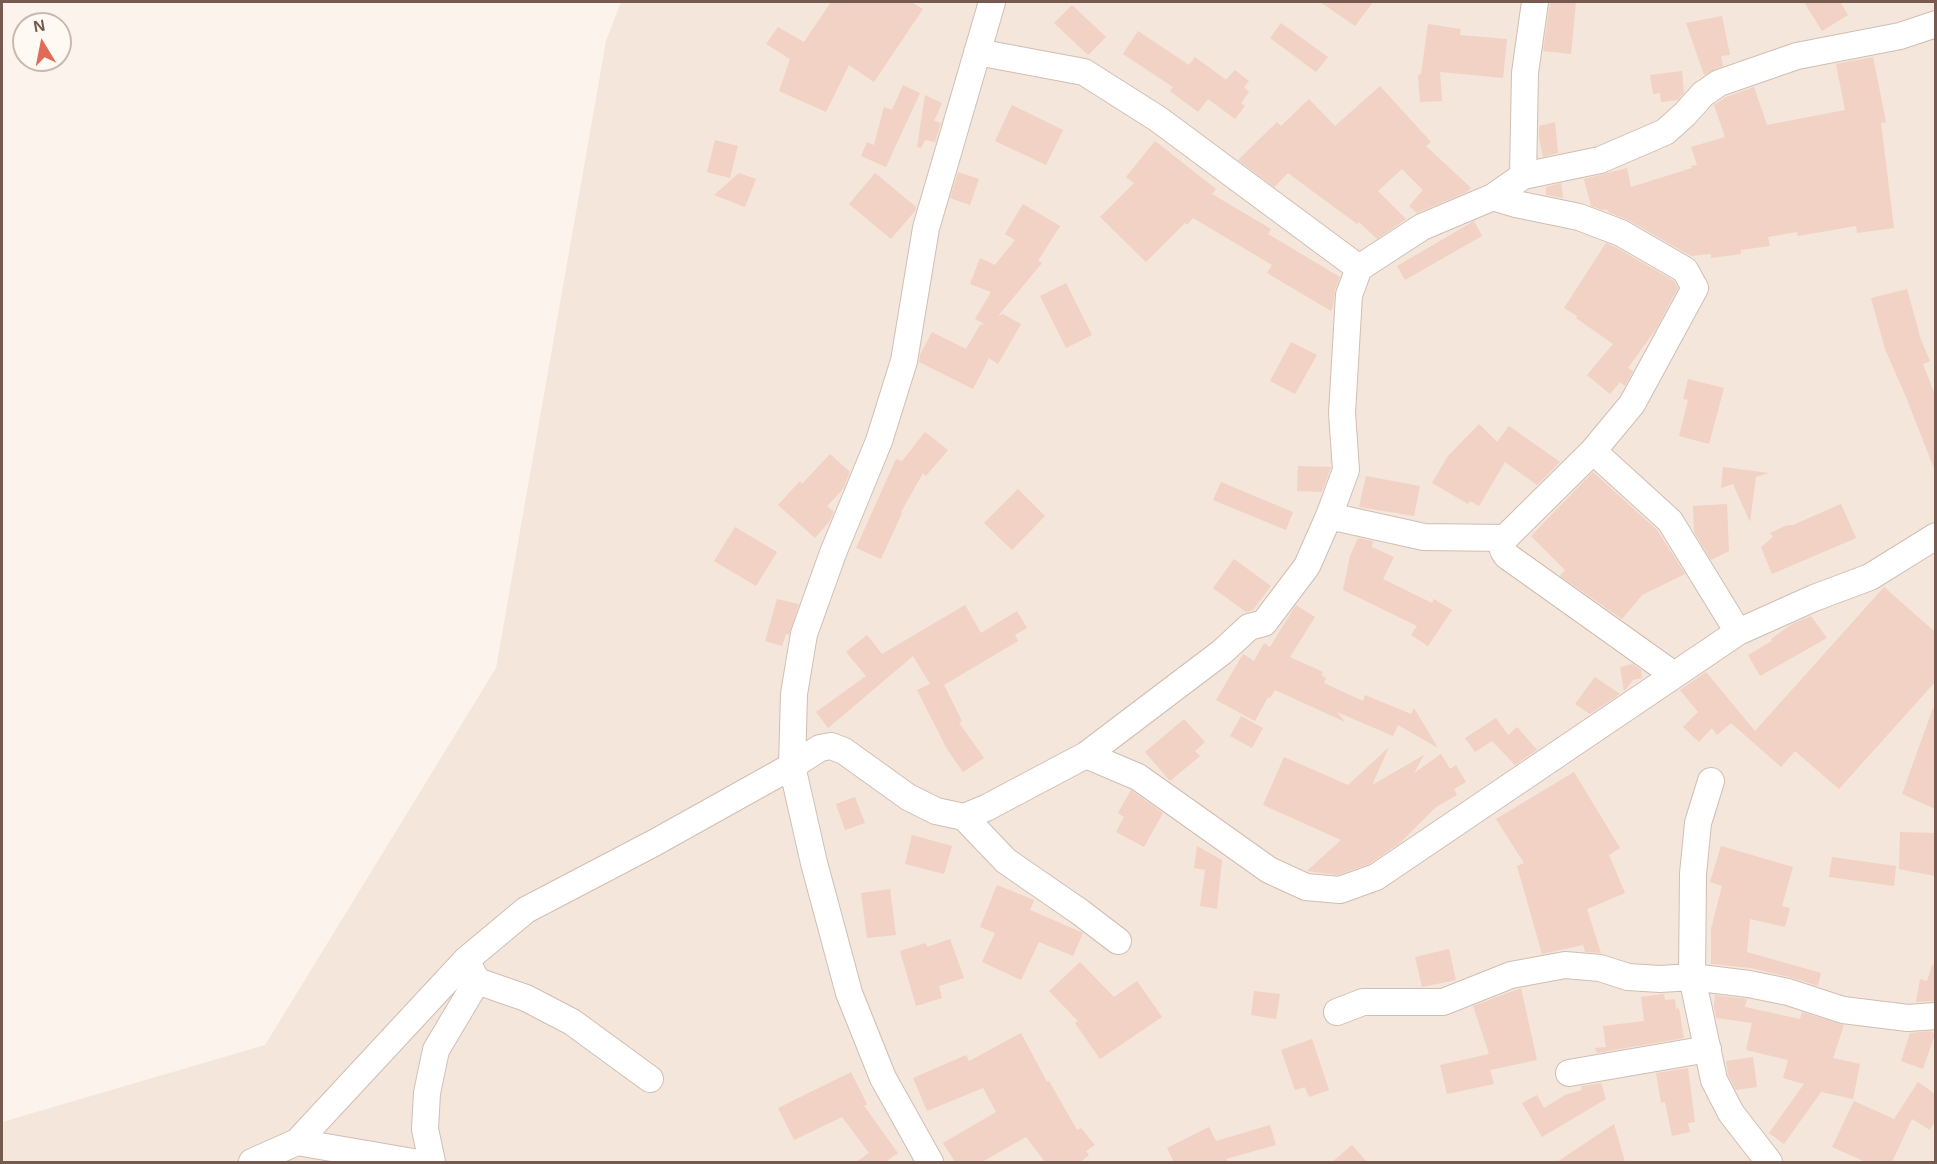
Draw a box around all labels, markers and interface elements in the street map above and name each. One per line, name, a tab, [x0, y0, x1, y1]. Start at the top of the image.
north arrow	[12, 12, 72, 72]
text: N	[32, 16, 46, 35]

